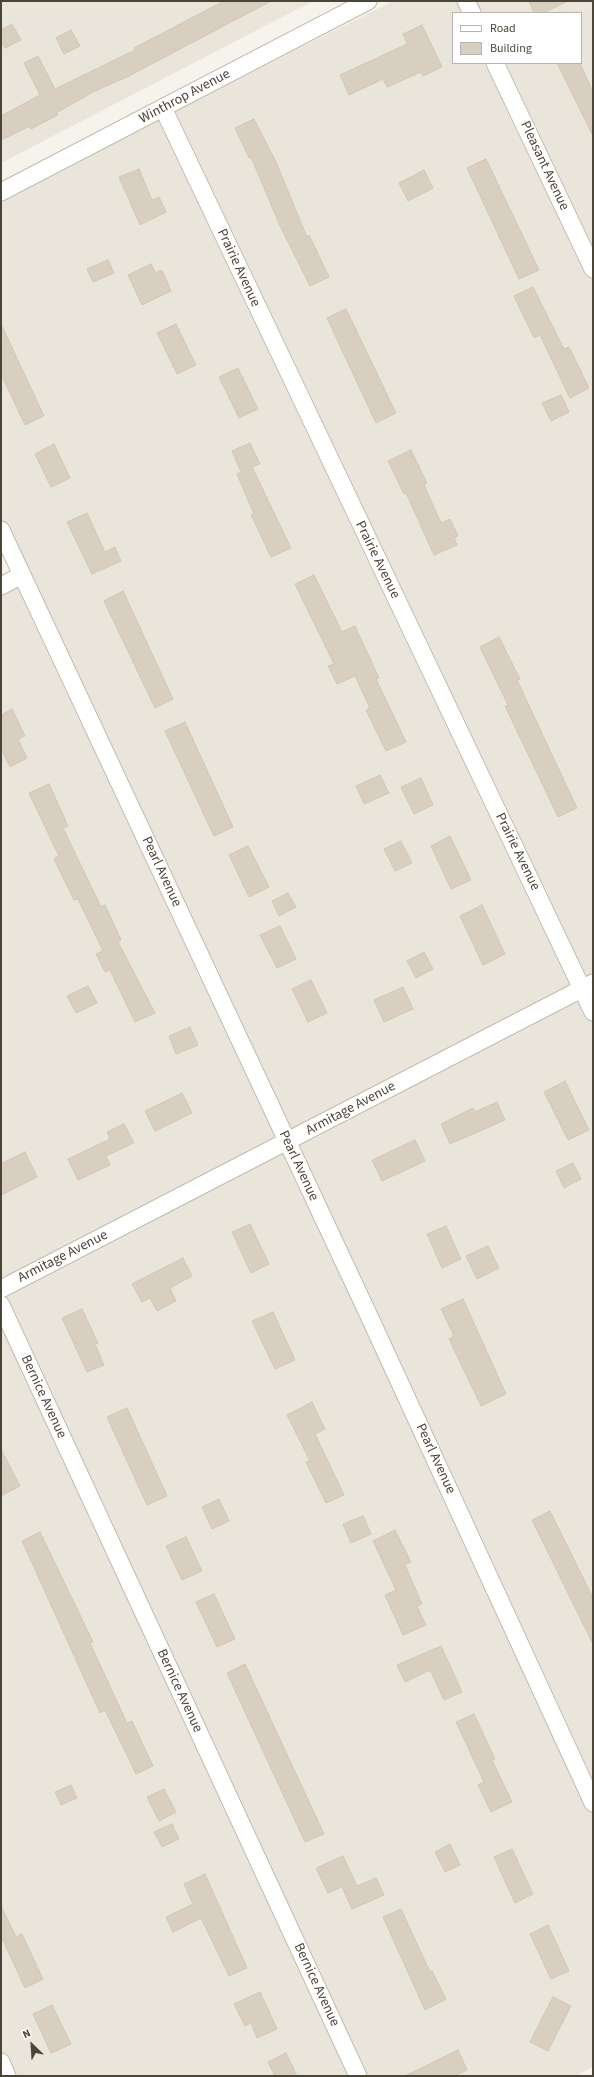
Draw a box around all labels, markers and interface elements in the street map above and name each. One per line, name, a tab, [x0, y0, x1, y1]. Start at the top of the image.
legend	[452, 12, 582, 64]
text: Road	[490, 20, 516, 37]
text: Building	[490, 40, 532, 57]
street label: Winthrop Avenue	[137, 66, 233, 128]
street label: Pleasant Avenue	[516, 119, 572, 213]
street label: Prairie Avenue	[213, 226, 263, 310]
street label: Prairie Avenue	[351, 519, 403, 601]
street label: Prairie Avenue	[491, 811, 543, 893]
street label: Pearl Avenue	[137, 834, 185, 910]
street label: Armitage Avenue	[303, 1078, 399, 1140]
street label: Pearl Avenue	[274, 1128, 322, 1204]
street label: Armitage Avenue	[15, 1227, 111, 1287]
street label: Bernice Avenue	[16, 1353, 70, 1441]
street label: Pearl Avenue	[411, 1421, 459, 1497]
street label: Bernice Avenue	[152, 1647, 206, 1735]
street label: Bernice Avenue	[289, 1941, 343, 2029]
north arrow	[12, 2025, 52, 2065]
text: N	[20, 2025, 33, 2042]

